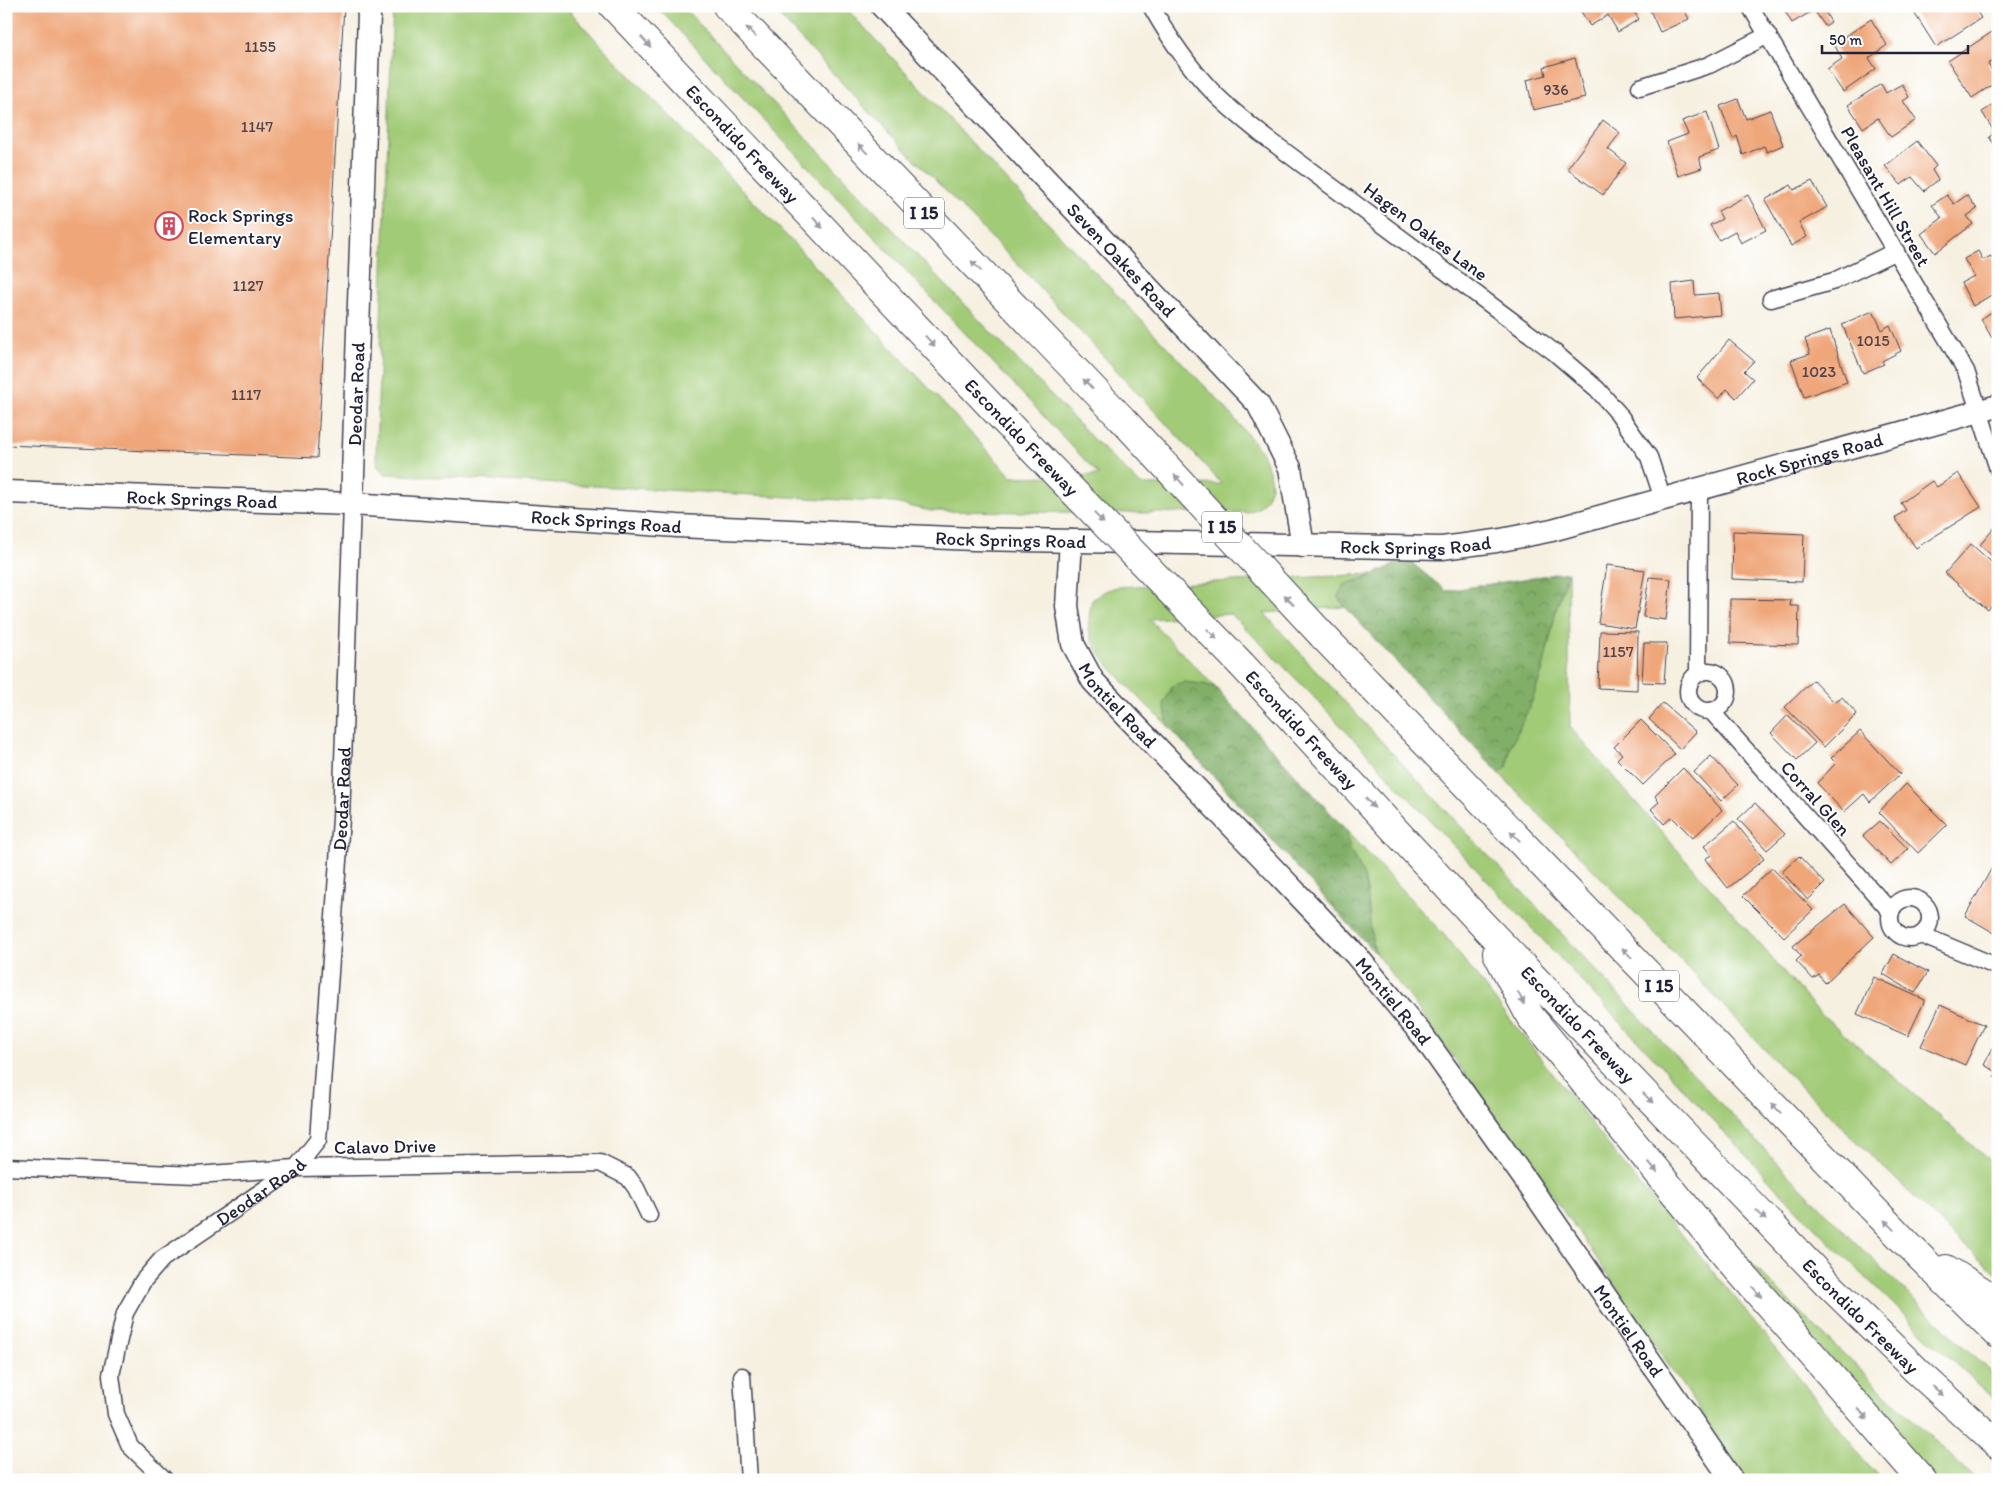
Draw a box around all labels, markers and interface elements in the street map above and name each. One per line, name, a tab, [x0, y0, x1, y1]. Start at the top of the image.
scale bar	[1822, 22, 1968, 54]
one-way arrow	[745, 26, 757, 38]
text: 50 m	[1829, 31, 1862, 49]
one-way arrow	[640, 35, 652, 47]
house number: 1155	[244, 37, 276, 56]
street label: Escondido Freeway	[681, 80, 804, 208]
house number: 936	[1543, 80, 1569, 99]
house number: 1147	[241, 117, 273, 136]
street label: Pleasant Hill Street	[1836, 122, 1935, 271]
one-way arrow	[857, 143, 869, 155]
street label: Hagen Oakes Lane	[1359, 177, 1492, 286]
road number: I 15	[904, 198, 944, 228]
street label: Seven Oakes Road	[1062, 198, 1181, 322]
place label: Rock Springs Elementary	[188, 204, 293, 249]
building icon: Rock Springs Elementary	[154, 211, 184, 241]
one-way arrow	[812, 217, 824, 229]
one-way arrow	[970, 261, 982, 273]
house number: 1127	[232, 276, 264, 295]
house number: 1015	[1856, 331, 1890, 350]
one-way arrow	[924, 335, 936, 347]
street label: Deodar Road	[343, 341, 370, 446]
house number: 1023	[1802, 362, 1836, 381]
street label: Escondido Freeway	[960, 374, 1084, 501]
one-way arrow	[1082, 378, 1094, 390]
house number: 1117	[231, 385, 261, 404]
street label: Rock Springs Road	[1734, 428, 1885, 490]
one-way arrow	[1173, 475, 1185, 487]
street label: Rock Springs Road	[126, 485, 278, 513]
street label: Rock Springs Road	[530, 505, 682, 538]
one-way arrow	[1093, 511, 1105, 523]
road number: I 15	[1202, 512, 1242, 542]
street label: Rock Springs Road	[935, 526, 1086, 553]
street label: Rock Springs Road	[1340, 531, 1492, 560]
one-way arrow	[1283, 594, 1295, 606]
one-way arrow	[1206, 628, 1218, 640]
house number: 1157	[1602, 642, 1634, 661]
street label: Montiel Road	[1073, 659, 1162, 753]
street label: Escondido Freeway	[1240, 665, 1363, 795]
street label: Deodar Road	[328, 746, 356, 852]
street label: Corral Glen	[1776, 756, 1855, 841]
one-way arrow	[1364, 797, 1376, 809]
one-way arrow	[1509, 830, 1521, 842]
one-way arrow	[1621, 947, 1633, 959]
street label: Montiel Road	[1350, 953, 1437, 1050]
street label: Escondido Freeway	[1516, 961, 1640, 1088]
road number: I 15	[1639, 970, 1679, 1001]
one-way arrow	[1517, 990, 1525, 1005]
one-way arrow	[1642, 1092, 1654, 1104]
one-way arrow	[1770, 1102, 1782, 1114]
street label: Calavo Drive	[334, 1134, 436, 1159]
street label: Deodar Road	[212, 1153, 312, 1231]
one-way arrow	[1647, 1160, 1658, 1173]
one-way arrow	[1755, 1209, 1767, 1221]
one-way arrow	[1883, 1220, 1895, 1232]
street label: Escondido Freeway	[1797, 1253, 1924, 1379]
street label: Montiel Road	[1589, 1280, 1669, 1382]
one-way arrow	[1751, 1285, 1762, 1298]
one-way arrow	[1932, 1385, 1944, 1397]
one-way arrow	[1858, 1408, 1869, 1421]

